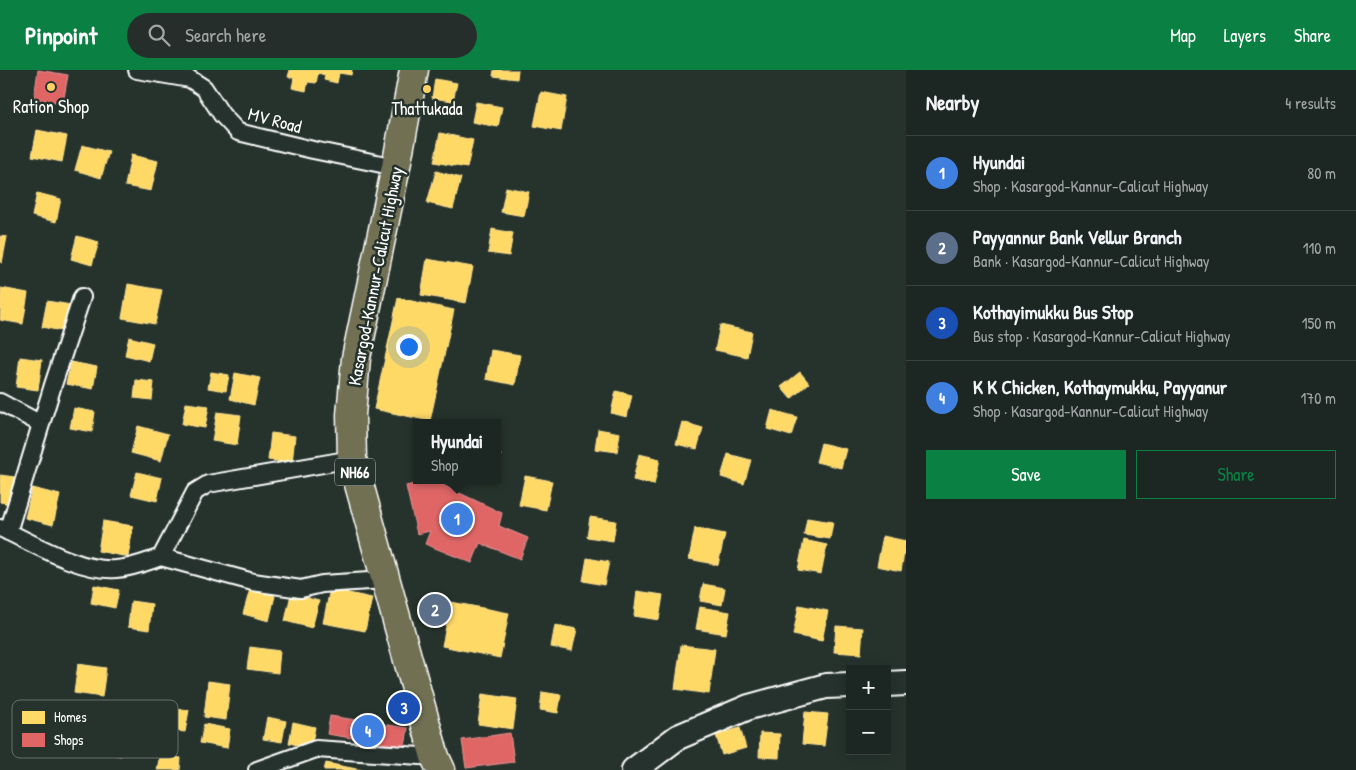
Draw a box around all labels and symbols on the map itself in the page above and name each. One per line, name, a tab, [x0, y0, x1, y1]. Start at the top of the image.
marker: Ration Shop	[45, 81, 57, 93]
marker: Thattukada	[421, 83, 433, 95]
place label: Ration Shop	[13, 94, 89, 119]
place label: Thattukada	[391, 96, 463, 121]
street label: MV Road	[245, 101, 305, 139]
street label: Kasargod-Kannur-Calicut Highway	[342, 164, 409, 388]
your location	[396, 334, 422, 360]
road number: NH66	[335, 458, 375, 486]
pin: 1	[441, 500, 473, 538]
pin: 2	[419, 591, 451, 629]
pin: 3	[388, 689, 420, 727]
legend	[12, 700, 178, 758]
text: Homes	[54, 707, 87, 726]
pin: 4	[352, 712, 384, 750]
text: Shops	[54, 730, 83, 750]

